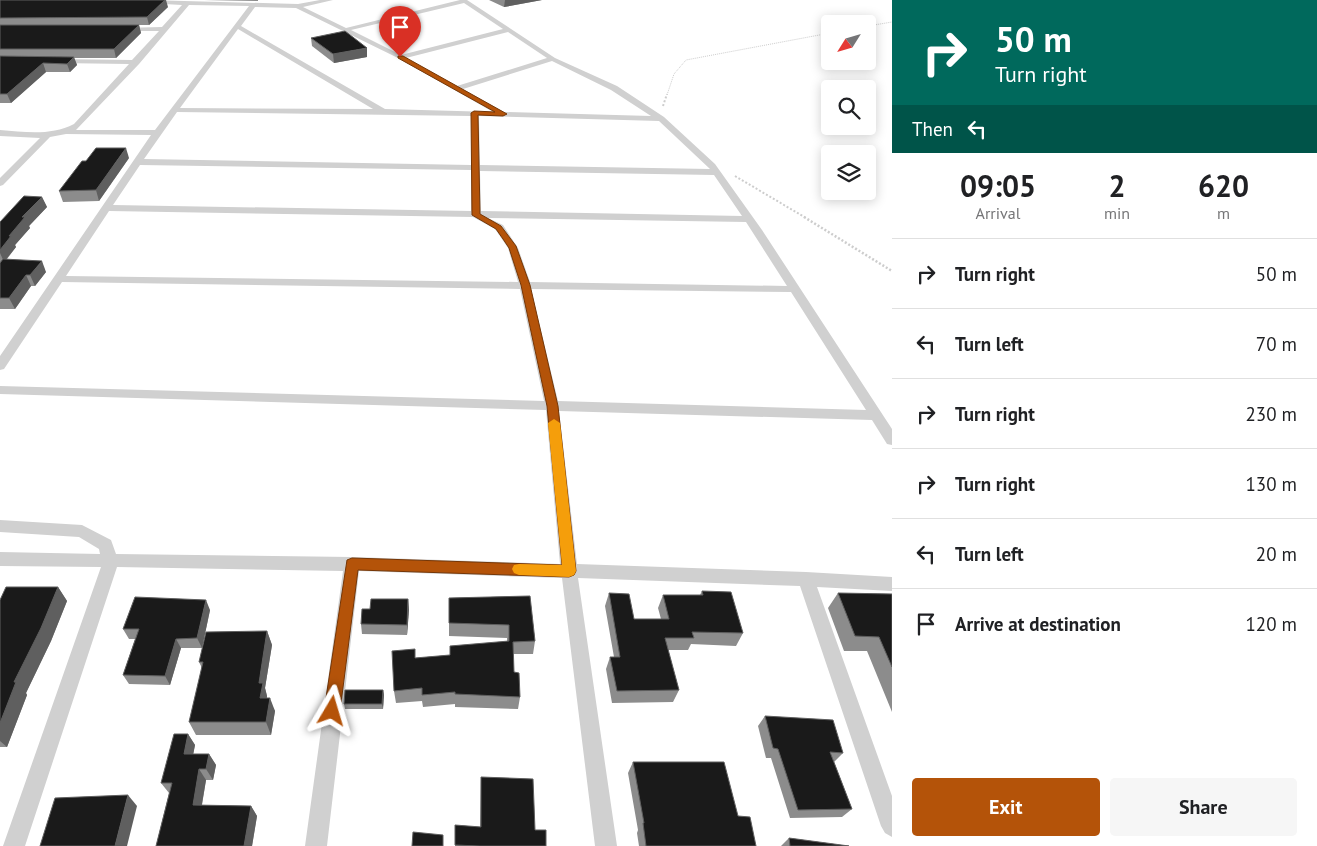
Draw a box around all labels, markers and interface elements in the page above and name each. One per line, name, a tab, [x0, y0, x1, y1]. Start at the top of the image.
pin	[379, 6, 421, 57]
icon: arrive	[386, 13, 414, 41]
north arrow	[821, 15, 876, 70]
map controls	[821, 15, 876, 200]
text: 50 m	[995, 16, 1072, 62]
icon: right	[912, 20, 977, 85]
text: Turn right	[995, 60, 1087, 88]
button: search	[821, 80, 876, 135]
icon: left	[963, 115, 991, 143]
text: Then	[912, 117, 953, 141]
button: layers	[821, 145, 876, 200]
text: 09:05	[960, 166, 1036, 205]
text: 2	[1109, 166, 1126, 205]
text: 620	[1198, 166, 1249, 205]
text: Arrival	[976, 203, 1020, 223]
text: min	[1104, 203, 1130, 223]
text: m	[1217, 203, 1230, 223]
icon: right	[912, 260, 940, 288]
text: Turn right	[955, 262, 1035, 286]
text: 50 m	[1256, 262, 1297, 286]
icon: left	[912, 330, 940, 358]
text: Turn left	[955, 332, 1024, 356]
text: 70 m	[1256, 332, 1297, 356]
icon: right	[912, 400, 940, 428]
text: Turn right	[955, 402, 1035, 426]
text: 230 m	[1245, 402, 1297, 426]
icon: right	[912, 470, 940, 498]
text: Turn right	[955, 472, 1035, 496]
text: 130 m	[1245, 472, 1297, 496]
icon: left	[912, 540, 940, 568]
text: Turn left	[955, 542, 1024, 566]
text: 20 m	[1256, 542, 1297, 566]
icon: arrive	[912, 610, 940, 638]
text: Arrive at destination	[955, 612, 1121, 636]
text: 120 m	[1245, 612, 1297, 636]
position arrow	[305, 684, 357, 736]
button: Exit	[912, 778, 1100, 836]
button: Share	[1110, 778, 1297, 836]

